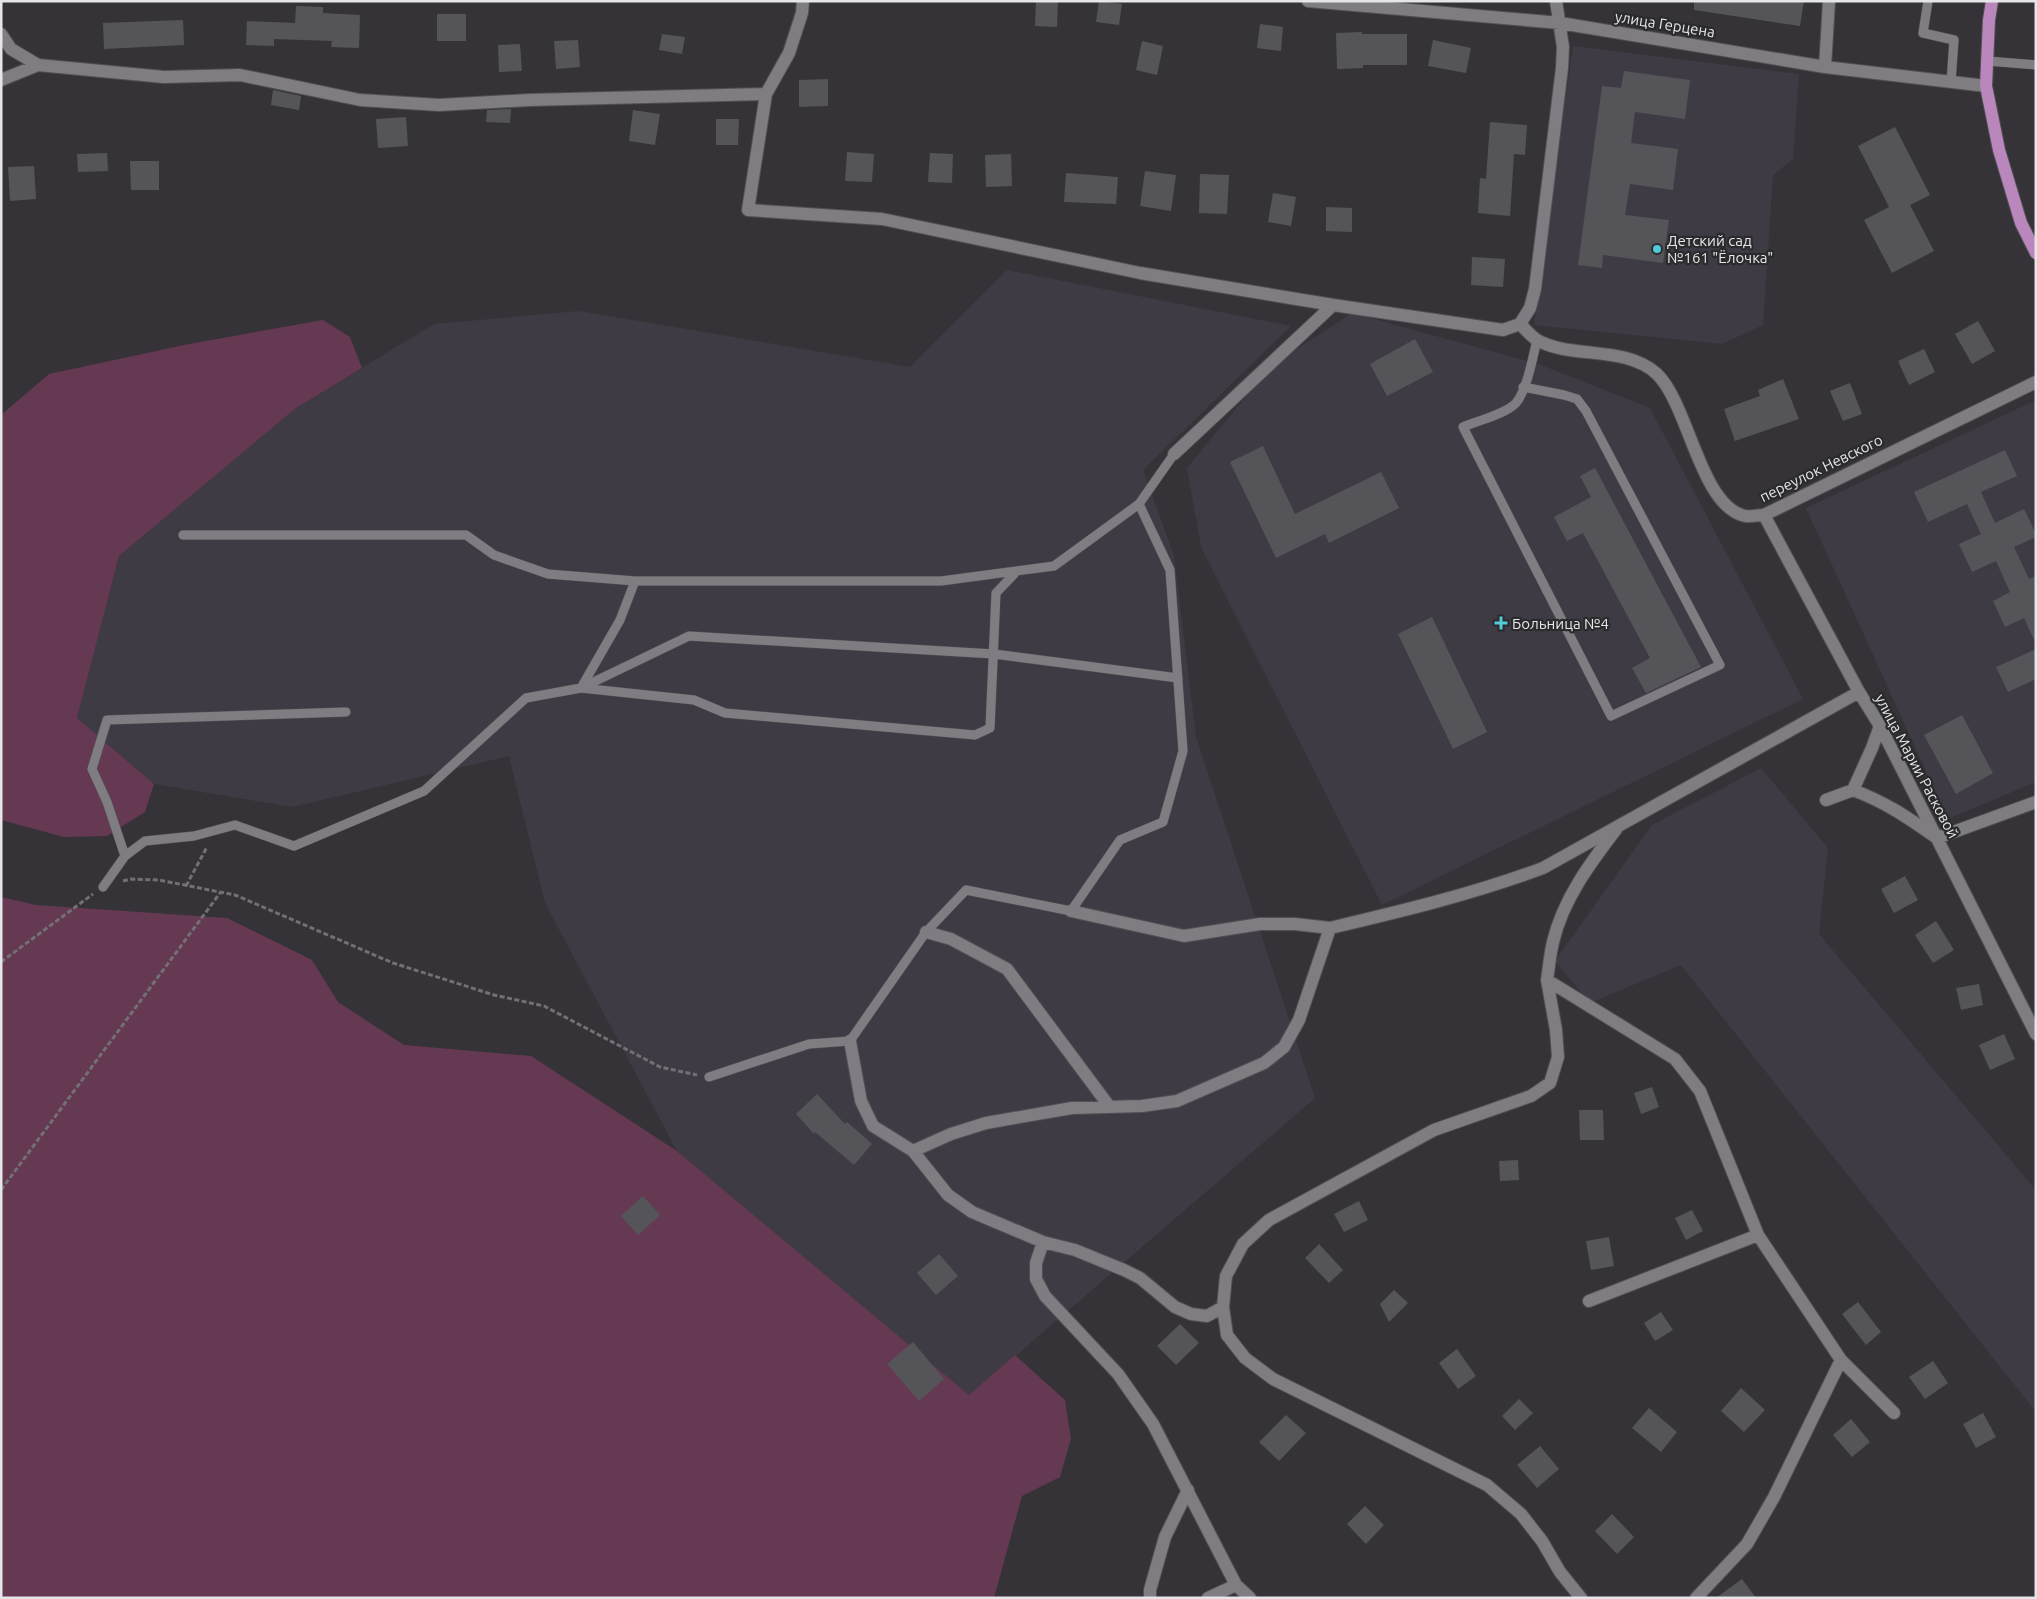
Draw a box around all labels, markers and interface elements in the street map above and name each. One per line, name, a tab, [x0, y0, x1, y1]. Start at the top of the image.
street label: улица Герцена	[1614, 8, 1716, 40]
place label: Детский сад №161 "Ёлочка"	[1667, 232, 1773, 266]
marker: Детский сад №161 "Ёлочка"	[1651, 243, 1663, 255]
street label: переулок Невского	[1757, 431, 1885, 505]
place label: Больница №4	[1512, 615, 1609, 632]
marker: Больница №4	[1494, 616, 1508, 630]
street label: улица Марии Расковой	[1872, 691, 1962, 841]

